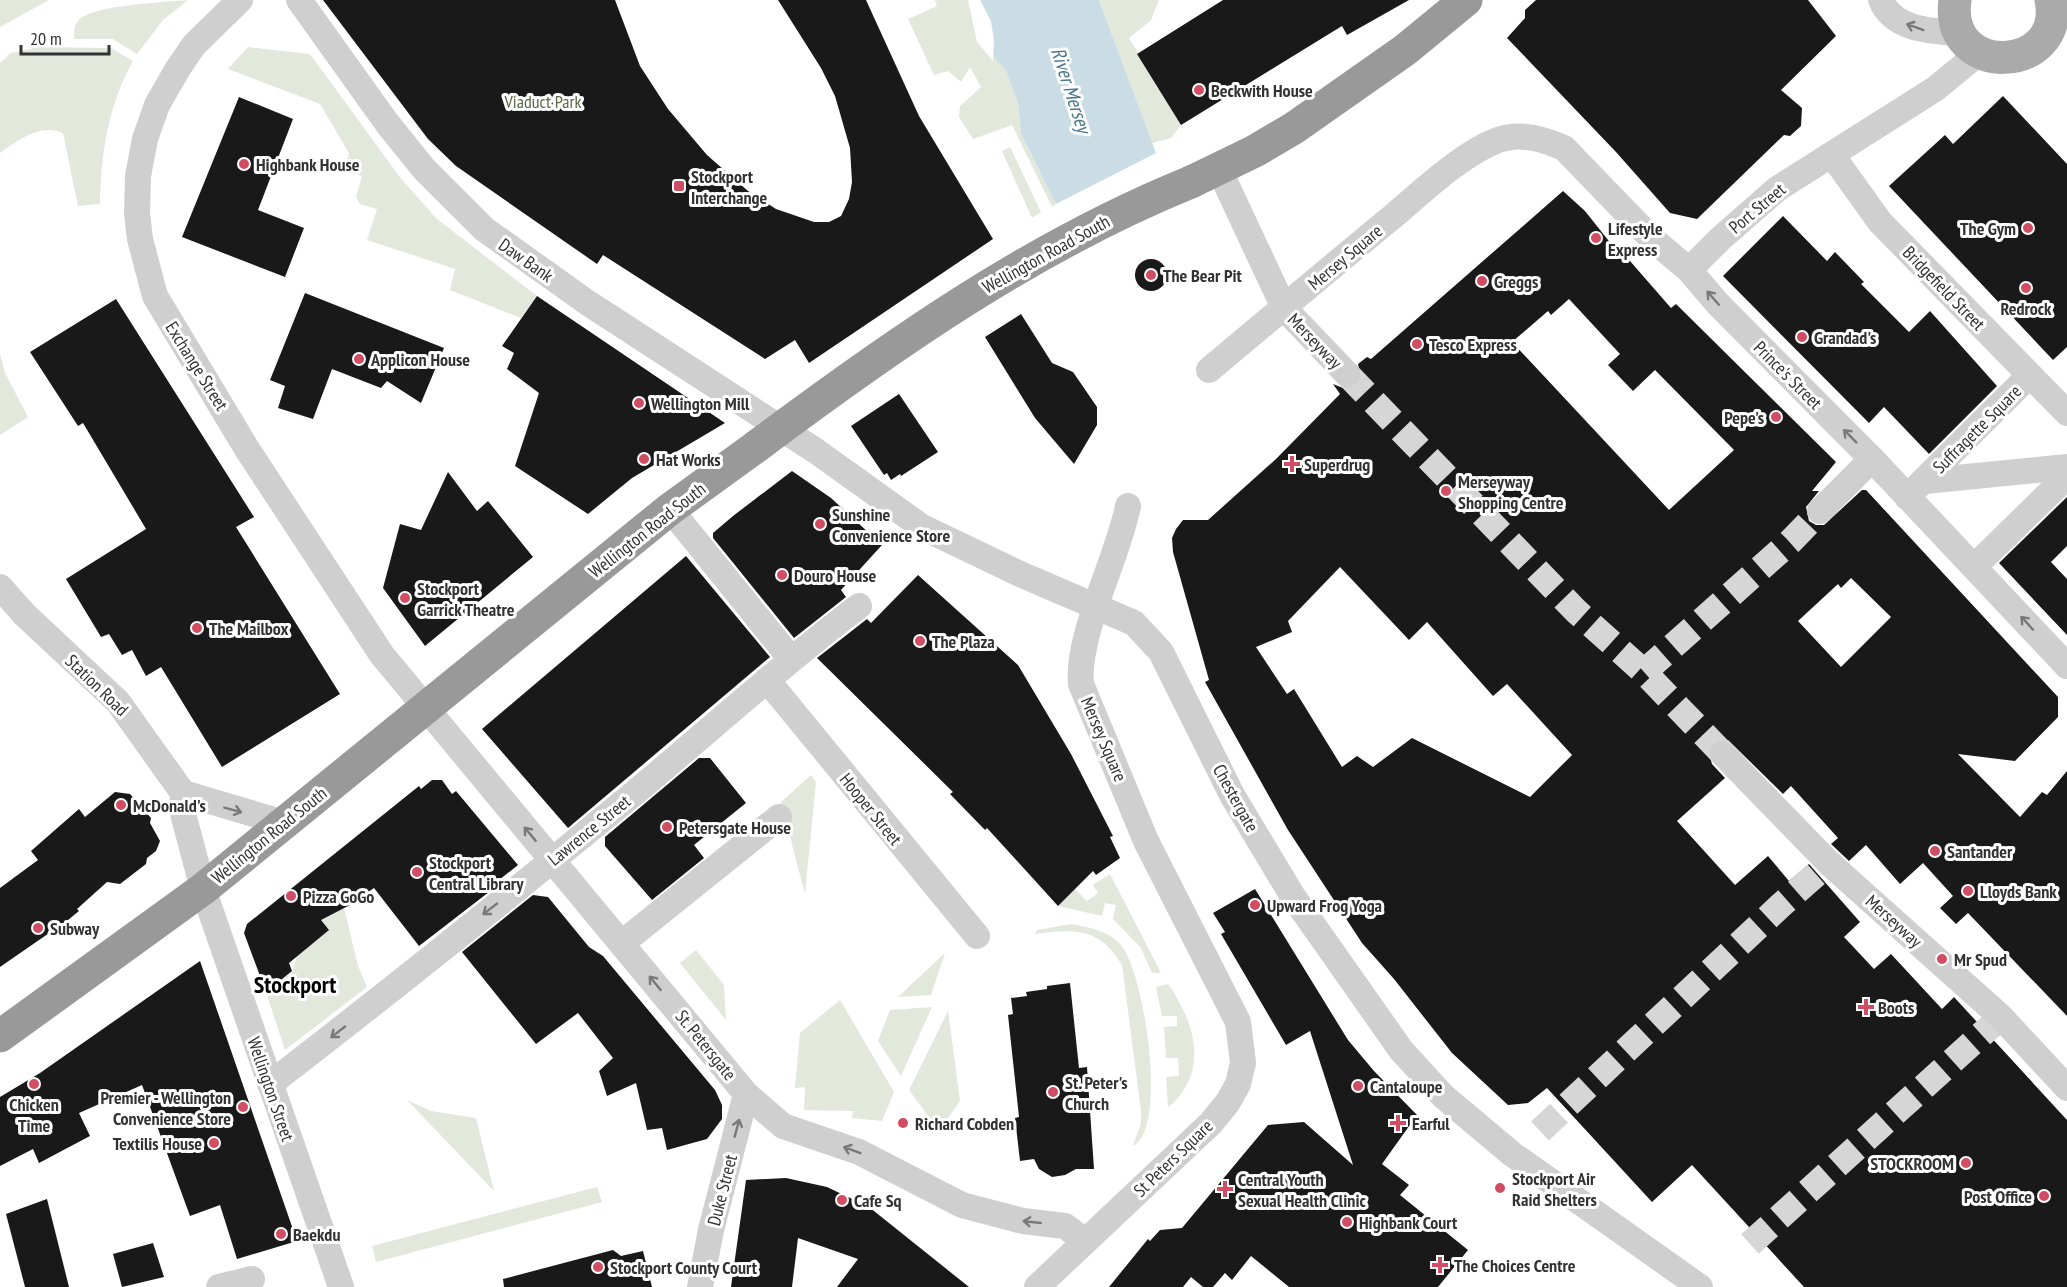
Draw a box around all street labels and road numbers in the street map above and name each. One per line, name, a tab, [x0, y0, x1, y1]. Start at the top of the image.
street label: Port Street	[1724, 178, 1790, 238]
street label: Wellington Road South	[978, 210, 1114, 298]
street label: Mersey Square	[1303, 219, 1387, 295]
street label: Daw Bank	[494, 233, 558, 287]
street label: Bridgefield Street	[1898, 241, 1990, 335]
street label: Merseyway	[1283, 308, 1347, 374]
street label: Exchange Street	[161, 317, 233, 415]
street label: Prince's Street	[1749, 336, 1827, 414]
street label: Suffragette Square	[1928, 380, 2026, 478]
street label: Wellington Road South	[584, 477, 710, 583]
street label: Station Road	[61, 649, 133, 721]
street label: Mersey Square	[1076, 693, 1132, 785]
street label: Chestergate	[1208, 760, 1264, 836]
street label: Hooper Street	[835, 768, 907, 850]
street label: Wellington Road South	[207, 781, 331, 889]
street label: Lawrence Street	[543, 790, 635, 870]
street label: Merseyway	[1861, 890, 1927, 953]
street label: St. Petersgate	[671, 1005, 741, 1085]
street label: Wellington Street	[242, 1034, 300, 1144]
street label: St Peters Square	[1129, 1114, 1217, 1202]
street label: Duke Street	[702, 1152, 742, 1228]

